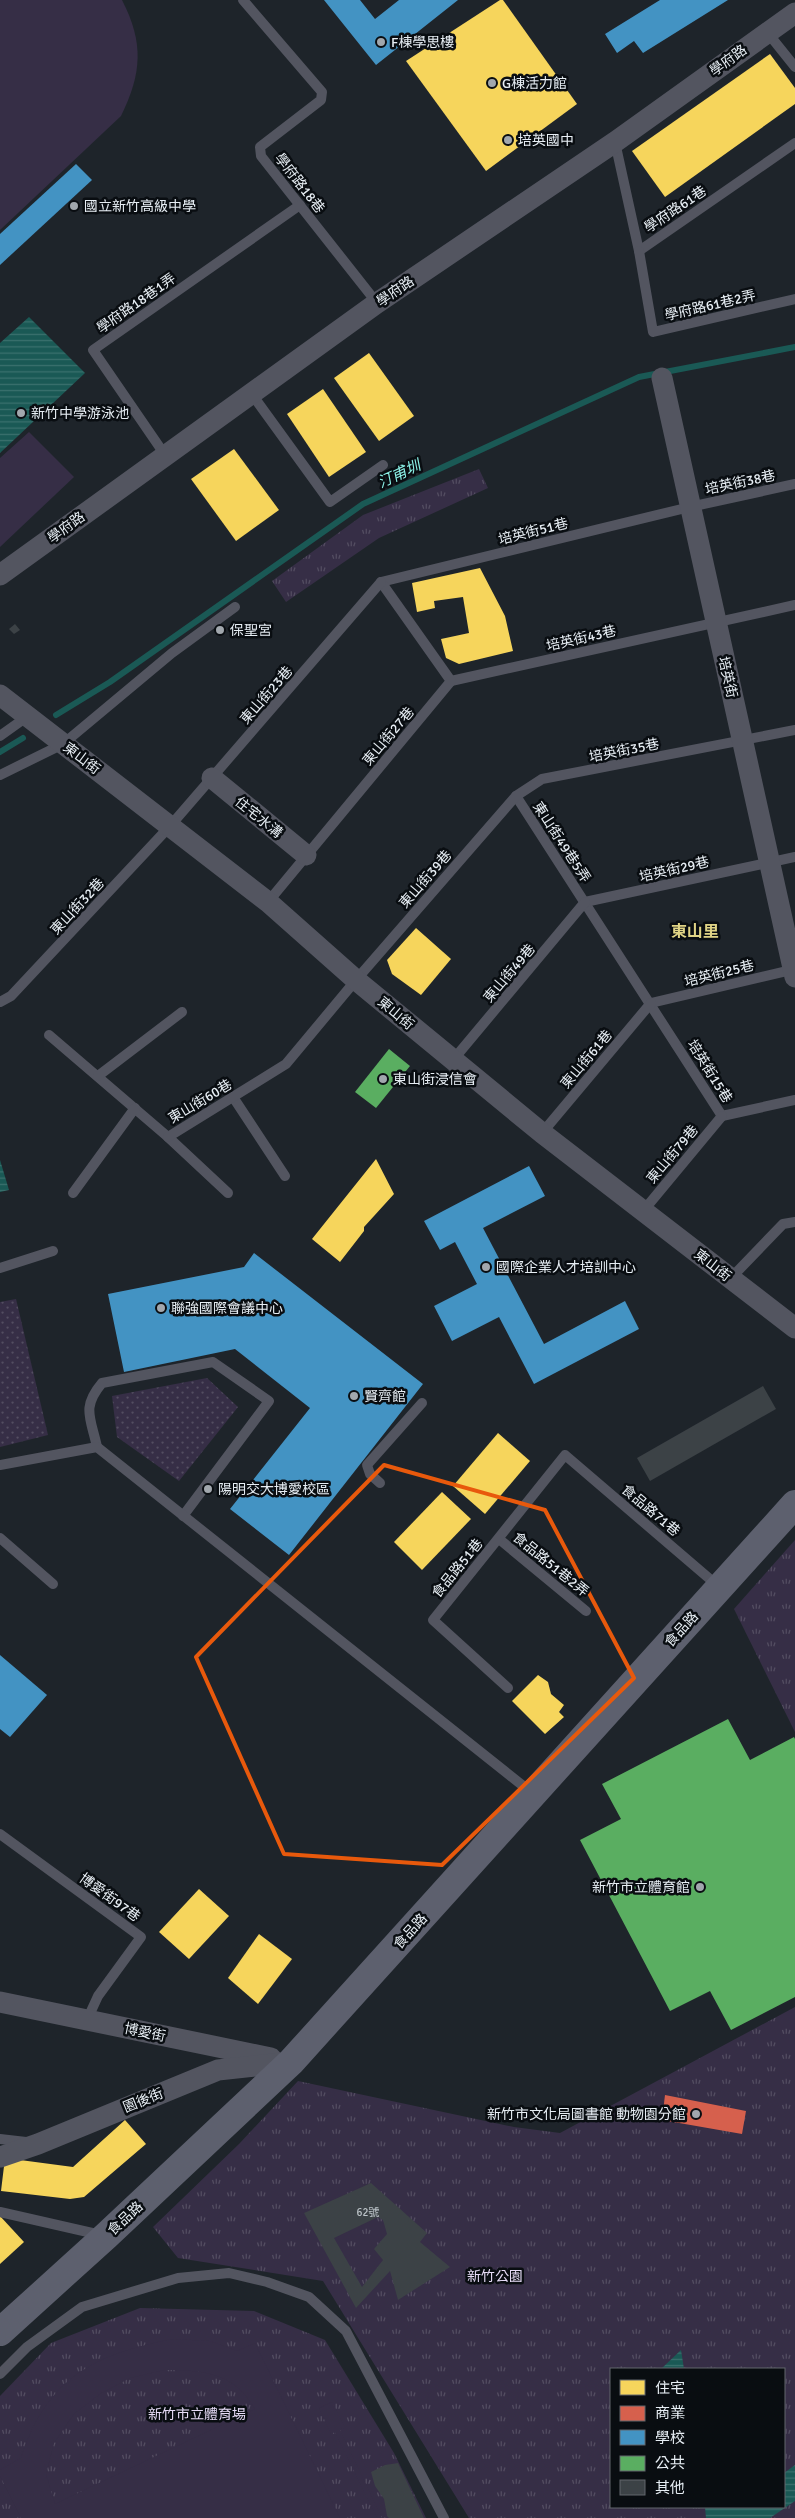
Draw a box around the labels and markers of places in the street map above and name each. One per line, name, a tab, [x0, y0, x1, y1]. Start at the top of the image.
place label: F棟學思樓	[391, 34, 454, 51]
marker: F棟學思樓	[375, 36, 387, 48]
place label: G棟活力館	[502, 75, 567, 92]
marker: G棟活力館	[486, 77, 498, 89]
place label: 培英國中	[518, 132, 574, 149]
marker: 培英國中	[502, 134, 514, 146]
place label: 國立新竹高級中學	[84, 198, 196, 215]
marker: 國立新竹高級中學	[68, 200, 80, 212]
place label: 新竹中學游泳池	[31, 405, 129, 422]
marker: 新竹中學游泳池	[15, 407, 27, 419]
place label: 保聖宮	[230, 622, 272, 639]
marker: 保聖宮	[214, 624, 226, 636]
place label: 東山街浸信會	[393, 1071, 477, 1088]
marker: 東山街浸信會	[377, 1073, 389, 1085]
place label: 國際企業人才培訓中心	[496, 1259, 636, 1276]
marker: 國際企業人才培訓中心	[480, 1261, 492, 1273]
place label: 聯強國際會議中心	[171, 1300, 283, 1317]
marker: 聯強國際會議中心	[155, 1302, 167, 1314]
place label: 賢齊館	[364, 1388, 406, 1405]
marker: 賢齊館	[348, 1390, 360, 1402]
place label: 陽明交大博愛校區	[218, 1481, 330, 1498]
marker: 陽明交大博愛校區	[202, 1483, 214, 1495]
place label: 新竹市立體育館	[592, 1879, 690, 1896]
marker: 新竹市立體育館	[694, 1881, 706, 1893]
place label: 新竹市文化局圖書館 動物園分館	[487, 2106, 686, 2123]
marker: 新竹市文化局圖書館 動物園分館	[690, 2108, 702, 2120]

